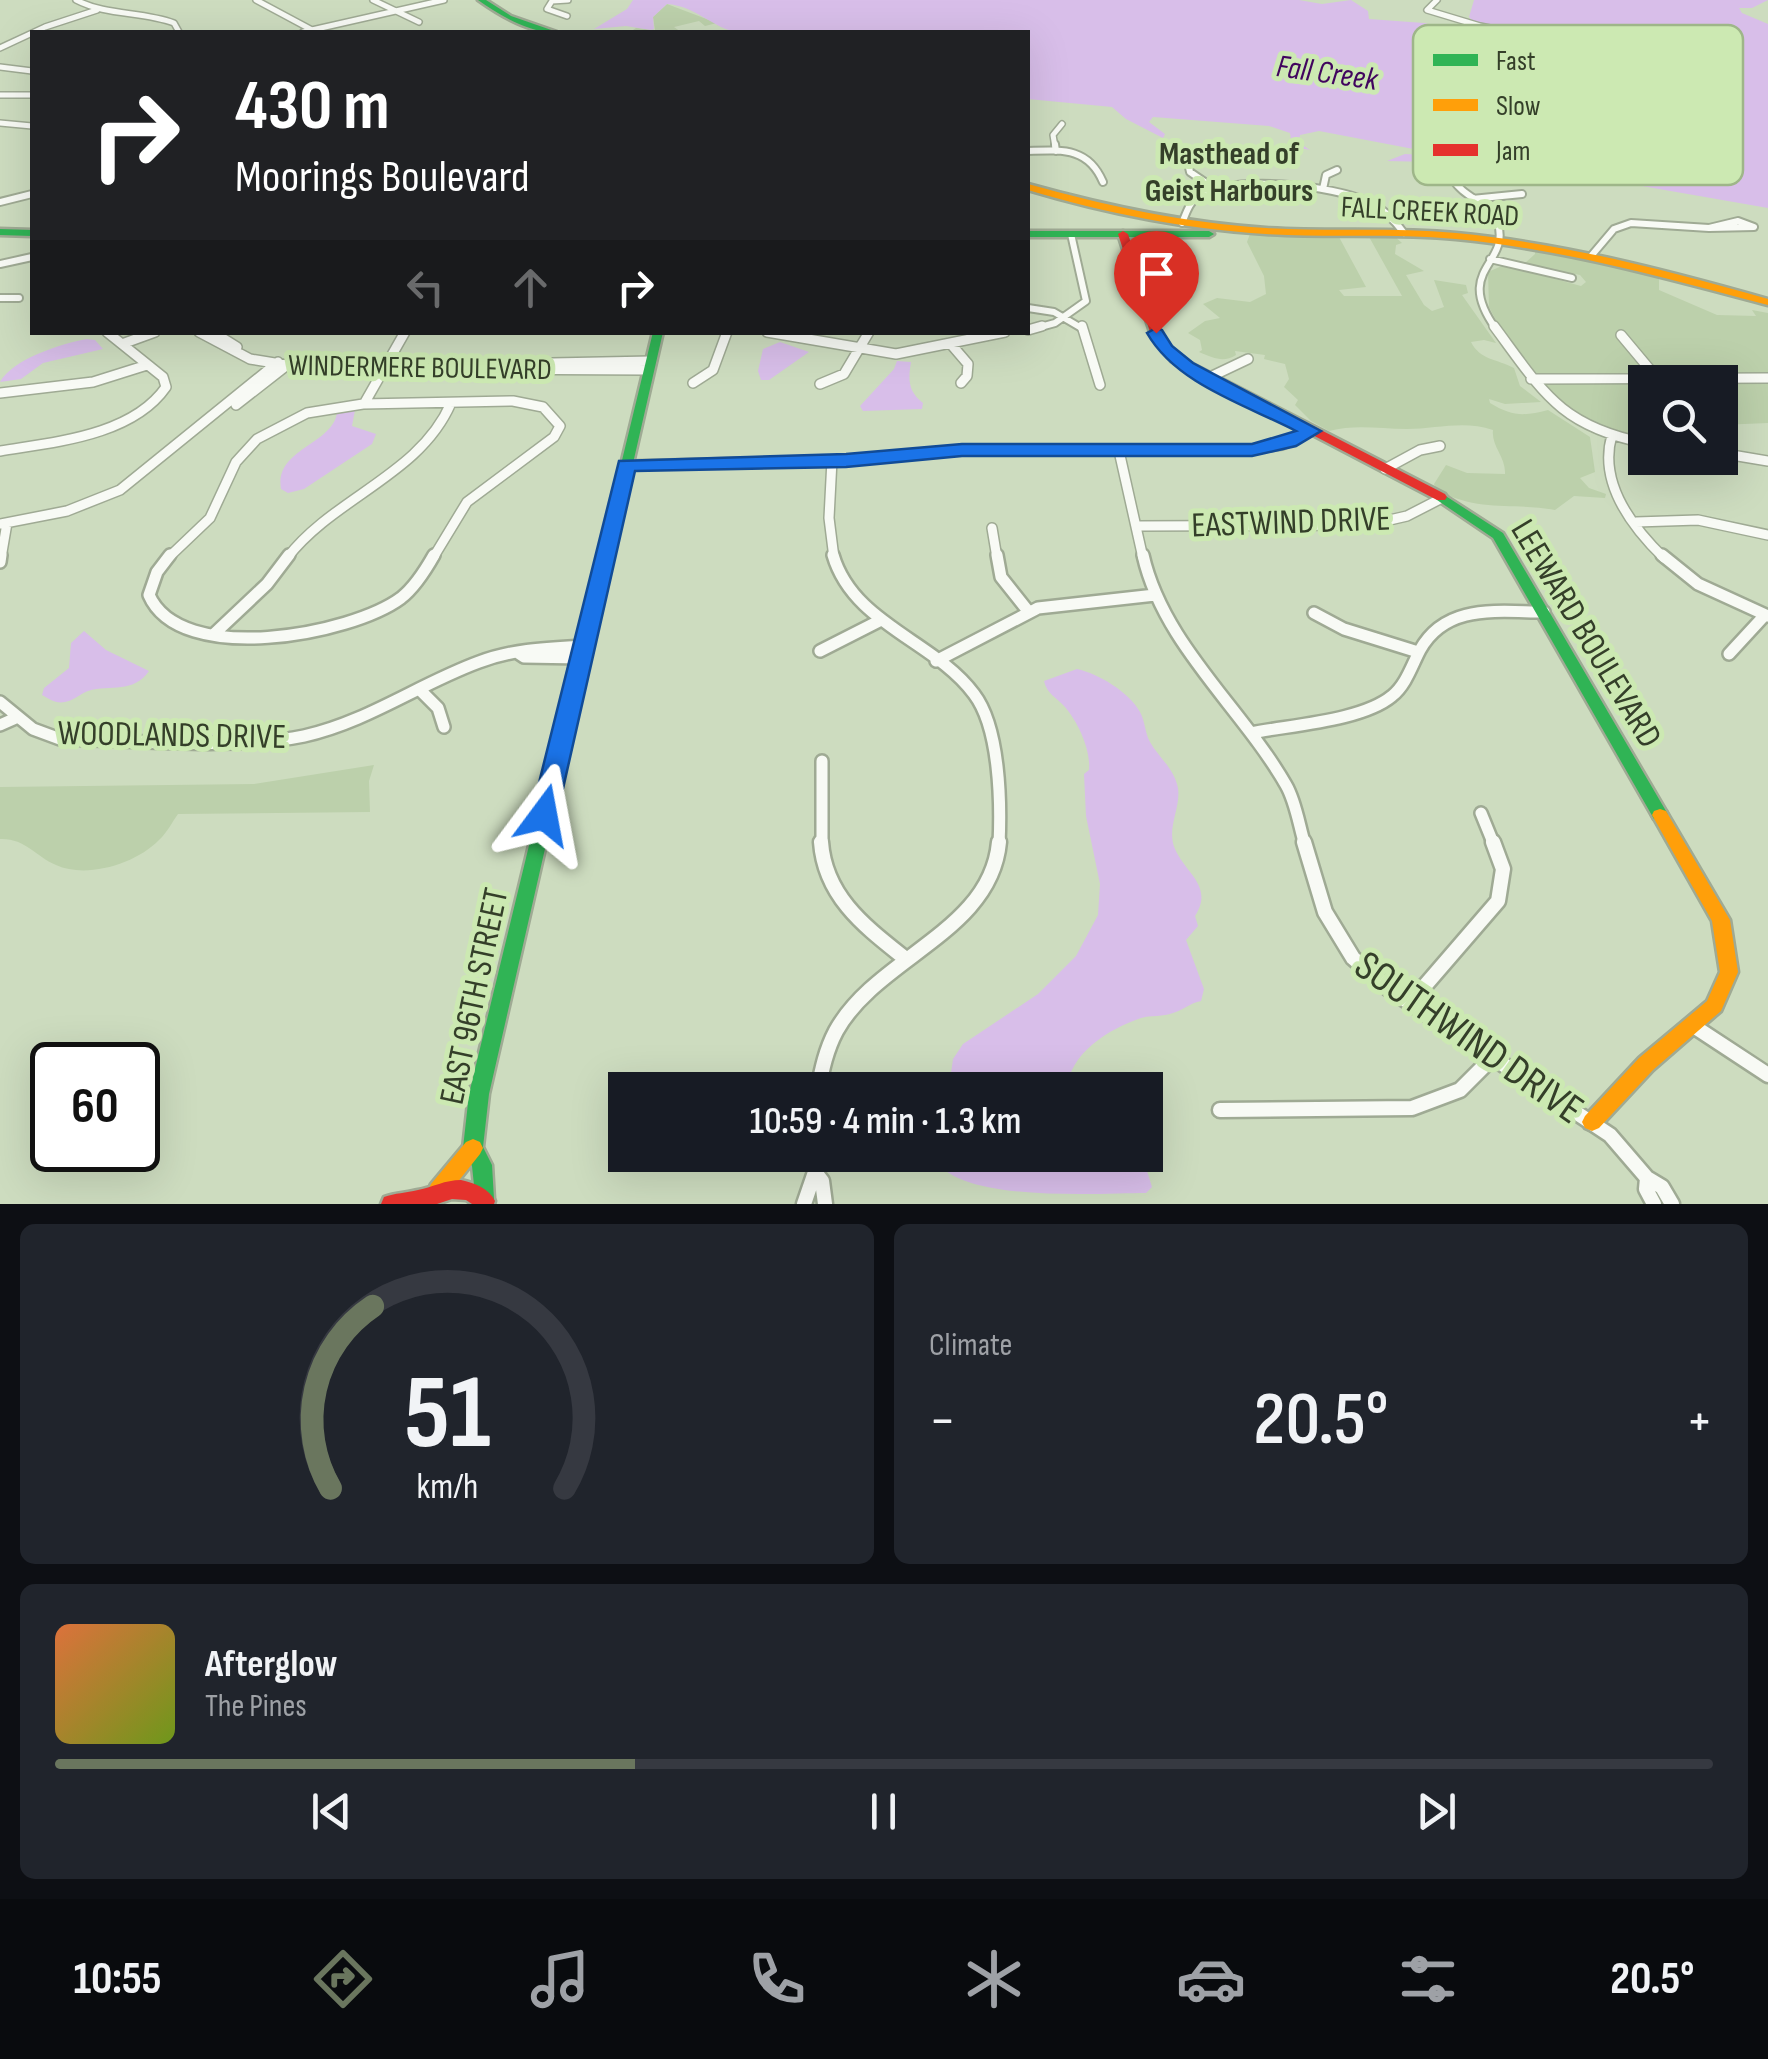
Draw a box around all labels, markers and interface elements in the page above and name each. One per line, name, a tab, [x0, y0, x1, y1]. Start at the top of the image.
legend	[1413, 25, 1743, 185]
text: Fast	[1496, 45, 1535, 78]
water label: Fall Creek	[1274, 47, 1381, 100]
text: 430 m	[235, 65, 390, 149]
icon: right	[70, 70, 200, 200]
text: Slow	[1496, 90, 1541, 123]
district label: Masthead of Geist Harbours	[1145, 135, 1313, 211]
text: Jam	[1495, 135, 1531, 168]
text: Moorings Boulevard	[235, 150, 530, 205]
street label: FALL CREEK ROAD	[1340, 189, 1520, 235]
pin	[1114, 231, 1199, 334]
icon: arrive	[1129, 246, 1184, 301]
icon: left	[398, 260, 453, 315]
icon: ahead	[503, 260, 558, 315]
icon: right	[608, 260, 663, 315]
street label: WINDERMERE BOULEVARD	[288, 348, 552, 388]
map controls	[1628, 365, 1738, 475]
button: search	[1628, 365, 1738, 475]
street label: EASTWIND DRIVE	[1191, 498, 1391, 547]
street label: LEEWARD BOULEVARD	[1501, 512, 1671, 756]
street label: WOODLANDS DRIVE	[57, 712, 287, 759]
position arrow	[492, 763, 596, 867]
street label: EAST 96TH STREET	[431, 884, 518, 1108]
street label: SOUTHWIND DRIVE	[1345, 941, 1593, 1136]
speed limit sign: 60	[30, 1042, 160, 1172]
text: 10:59 · 4 min · 1.3 km	[750, 1099, 1021, 1144]
text: Climate	[929, 1326, 1012, 1365]
text: 51	[404, 1352, 490, 1477]
text: 20.5°	[1253, 1375, 1389, 1466]
text: −	[929, 1388, 956, 1455]
text: +	[1686, 1388, 1713, 1455]
text: km/h	[416, 1466, 478, 1509]
text: Afterglow	[205, 1642, 338, 1687]
text: The Pines	[205, 1687, 307, 1726]
icon: previous	[304, 1784, 359, 1839]
icon: pause	[856, 1784, 911, 1839]
icon: next	[1409, 1784, 1464, 1839]
icon: directions	[308, 1944, 378, 2014]
icon: music	[525, 1944, 595, 2014]
icon: phone	[742, 1944, 812, 2014]
icon: climate	[959, 1944, 1029, 2014]
icon: car	[1176, 1944, 1246, 2014]
icon: filters	[1393, 1944, 1463, 2014]
text: 10:55	[73, 1952, 162, 2007]
text: 20.5°	[1610, 1952, 1694, 2007]

